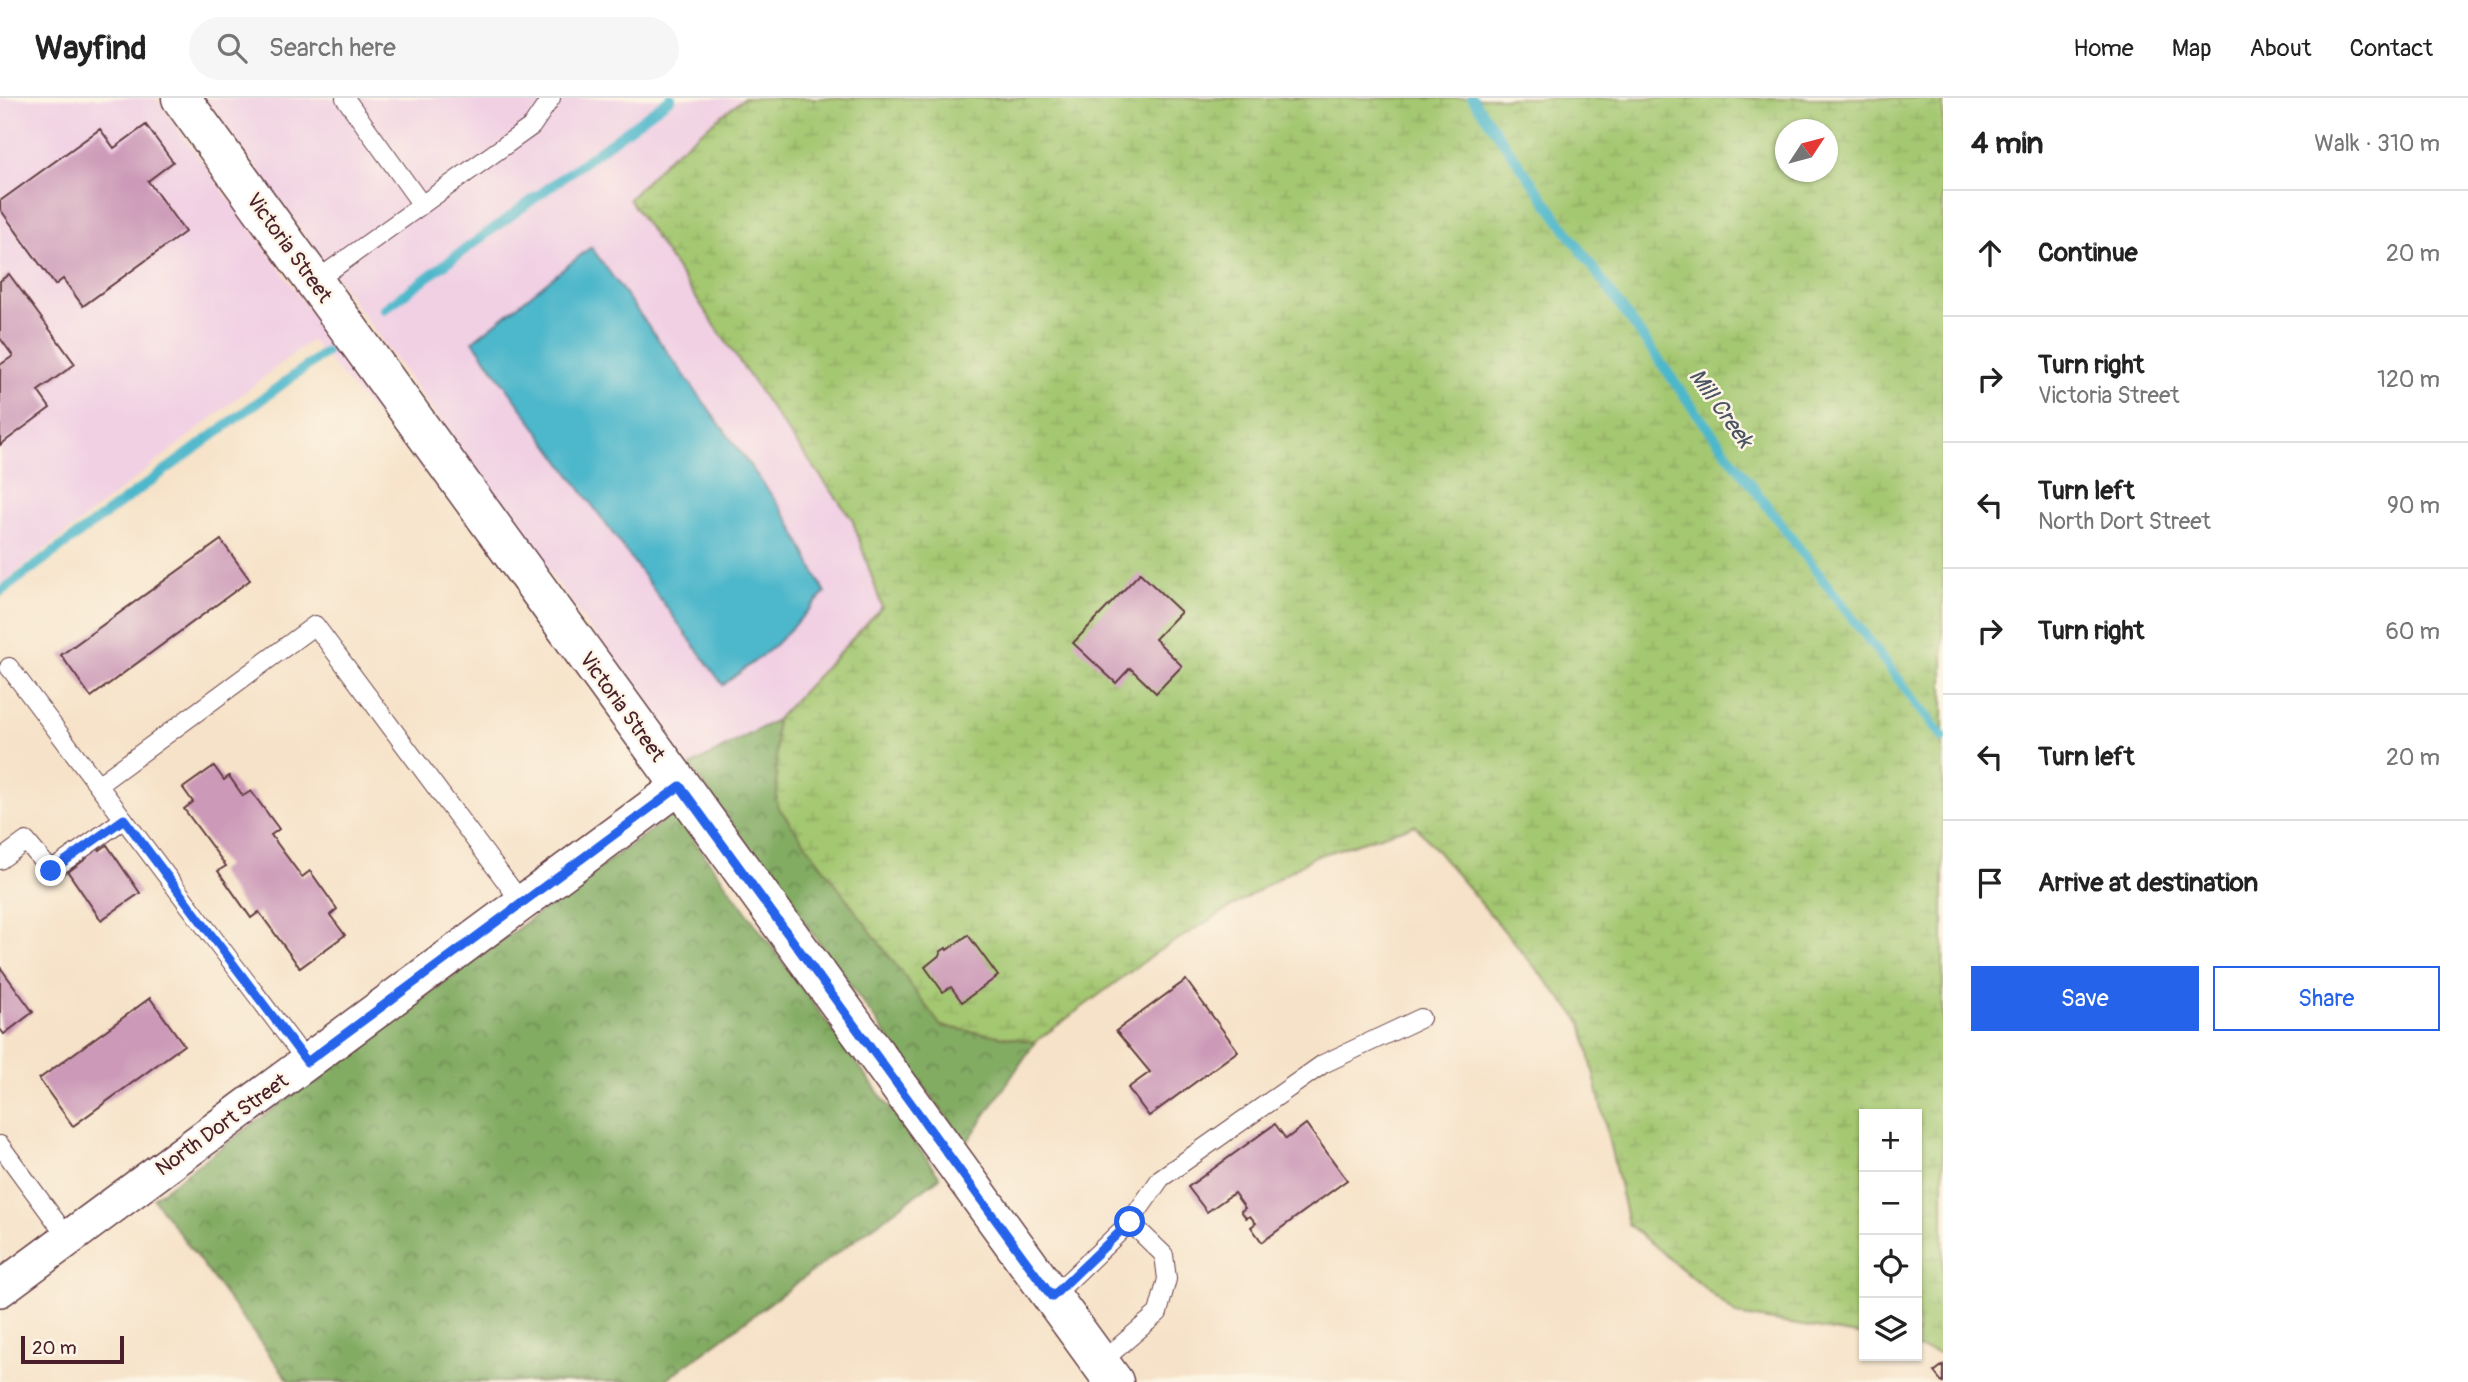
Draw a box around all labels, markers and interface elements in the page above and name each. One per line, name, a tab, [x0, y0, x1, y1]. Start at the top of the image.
search box	[189, 17, 679, 80]
text: Wayfind	[35, 28, 147, 69]
icon: search	[213, 29, 251, 67]
text: Search here	[269, 32, 396, 64]
text: Home	[2073, 34, 2134, 63]
text: Map	[2172, 34, 2212, 63]
text: About	[2250, 34, 2312, 63]
text: Contact	[2350, 34, 2433, 63]
north arrow	[1775, 119, 1838, 182]
text: 4 min	[1971, 125, 2044, 162]
text: Walk · 310 m	[2314, 129, 2440, 158]
street label: Victoria Street	[240, 188, 338, 309]
icon: ahead	[1971, 234, 2009, 272]
text: Continue	[2038, 237, 2138, 269]
text: 20 m	[2386, 239, 2440, 268]
text: Turn right	[2038, 349, 2144, 381]
icon: right	[1971, 360, 2009, 398]
water label: Mill Creek	[1683, 363, 1761, 455]
text: 120 m	[2377, 365, 2440, 394]
text: Victoria Street	[2038, 381, 2180, 410]
text: Turn left	[2038, 475, 2134, 507]
icon: left	[1971, 486, 2009, 524]
text: 90 m	[2387, 491, 2440, 520]
text: North Dort Street	[2038, 507, 2211, 536]
icon: right	[1971, 612, 2009, 650]
text: Turn right	[2038, 615, 2144, 647]
text: 60 m	[2385, 617, 2440, 646]
street label: Victoria Street	[573, 647, 671, 768]
icon: left	[1971, 738, 2009, 776]
text: Turn left	[2038, 741, 2134, 773]
text: 20 m	[2386, 743, 2440, 772]
route end	[35, 855, 66, 886]
icon: arrive	[1971, 864, 2009, 902]
text: Arrive at destination	[2038, 867, 2258, 899]
button: Save	[1971, 966, 2199, 1031]
button: Share	[2213, 966, 2440, 1031]
street label: North Dort Street	[150, 1067, 294, 1182]
map controls	[1859, 1109, 1922, 1361]
button: +	[1859, 1109, 1922, 1172]
button: −	[1859, 1172, 1922, 1235]
route start	[1114, 1206, 1145, 1237]
button: locate	[1859, 1235, 1922, 1298]
button: layers	[1859, 1298, 1922, 1361]
scale bar	[21, 1333, 124, 1365]
text: 20 m	[32, 1336, 77, 1360]

